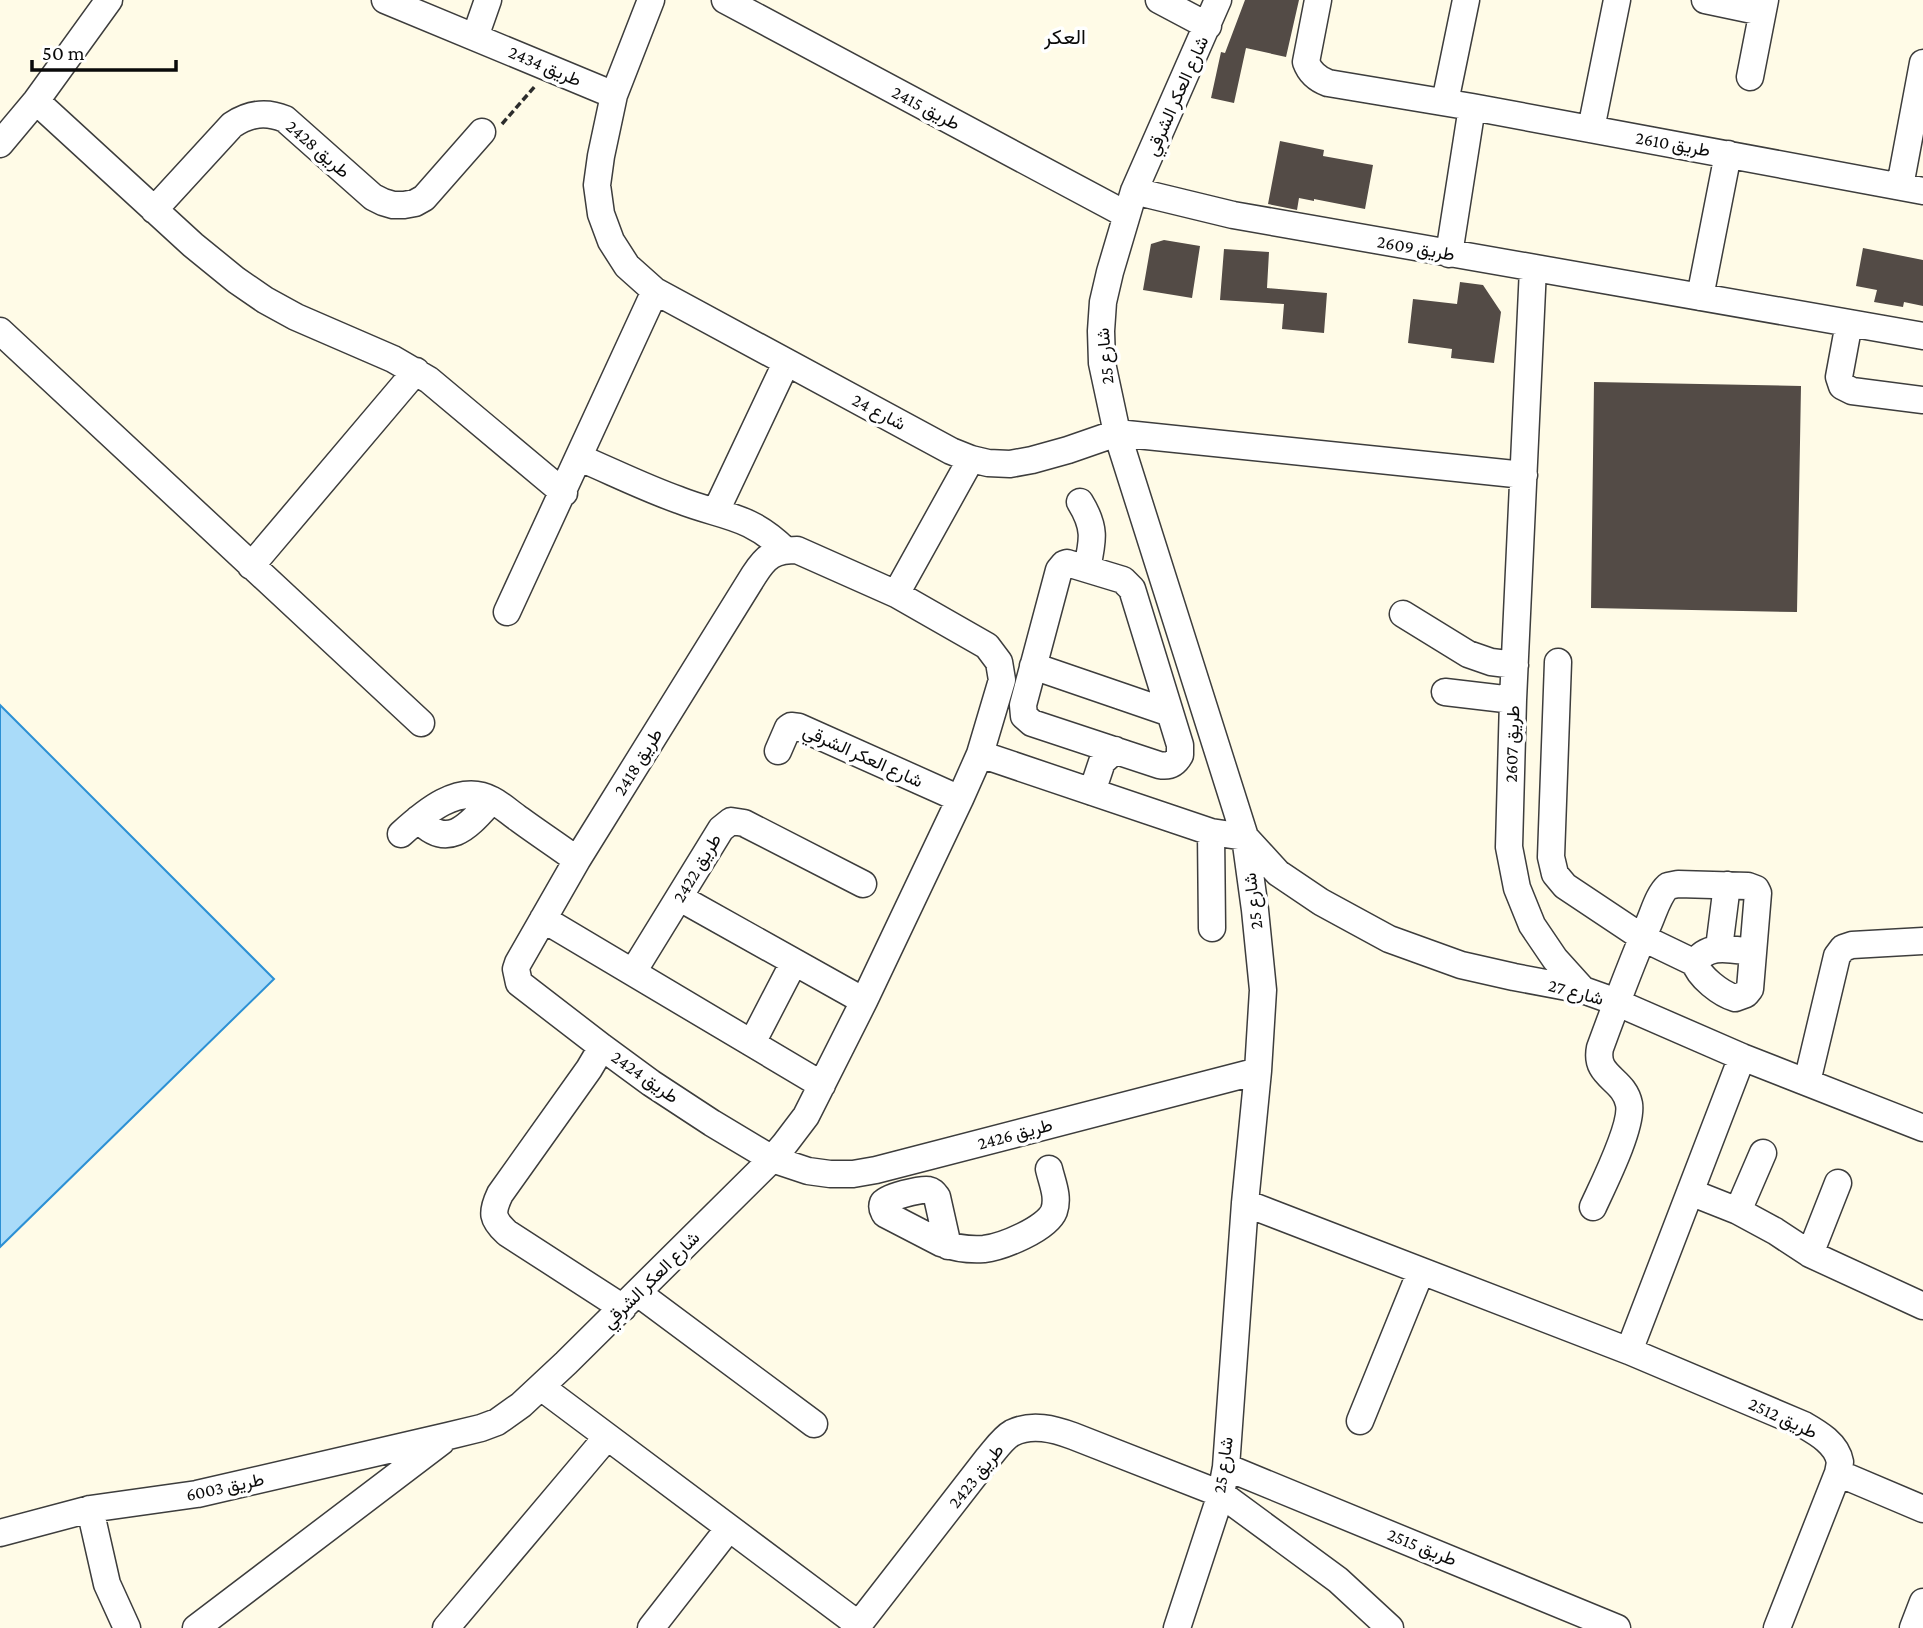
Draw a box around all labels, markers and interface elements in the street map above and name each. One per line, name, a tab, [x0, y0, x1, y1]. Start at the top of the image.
district label: العكر	[1043, 25, 1086, 50]
scale bar	[32, 28, 175, 72]
street label: شارع العكر الشرقي	[1142, 33, 1217, 161]
text: 50 m	[42, 41, 85, 65]
street label: طريق 2434	[505, 42, 584, 91]
street label: طريق 2415	[888, 82, 963, 135]
street label: طريق 2428	[282, 116, 354, 183]
street label: طريق 2610	[1634, 128, 1712, 161]
street label: طريق 2609	[1375, 231, 1456, 266]
street label: شارع 25	[1093, 327, 1119, 385]
street label: شارع 24	[848, 390, 909, 436]
street label: طريق 2607	[1501, 705, 1524, 783]
street label: شارع العكر الشرقي	[798, 721, 926, 796]
street label: طريق 2418	[610, 725, 667, 800]
street label: طريق 2422	[669, 830, 726, 906]
street label: شارع 25	[1240, 871, 1268, 930]
street label: شارع 27	[1546, 975, 1606, 1011]
street label: طريق 2424	[607, 1047, 682, 1108]
street label: طريق 2426	[975, 1114, 1055, 1155]
street label: شارع العكر الشرقي	[598, 1227, 707, 1336]
street label: طريق 2512	[1745, 1393, 1820, 1443]
street label: شارع 25	[1209, 1436, 1239, 1495]
street label: طريق 2423	[944, 1440, 1009, 1513]
street label: طريق 6003	[184, 1469, 266, 1506]
street label: طريق 2515	[1384, 1524, 1460, 1571]

